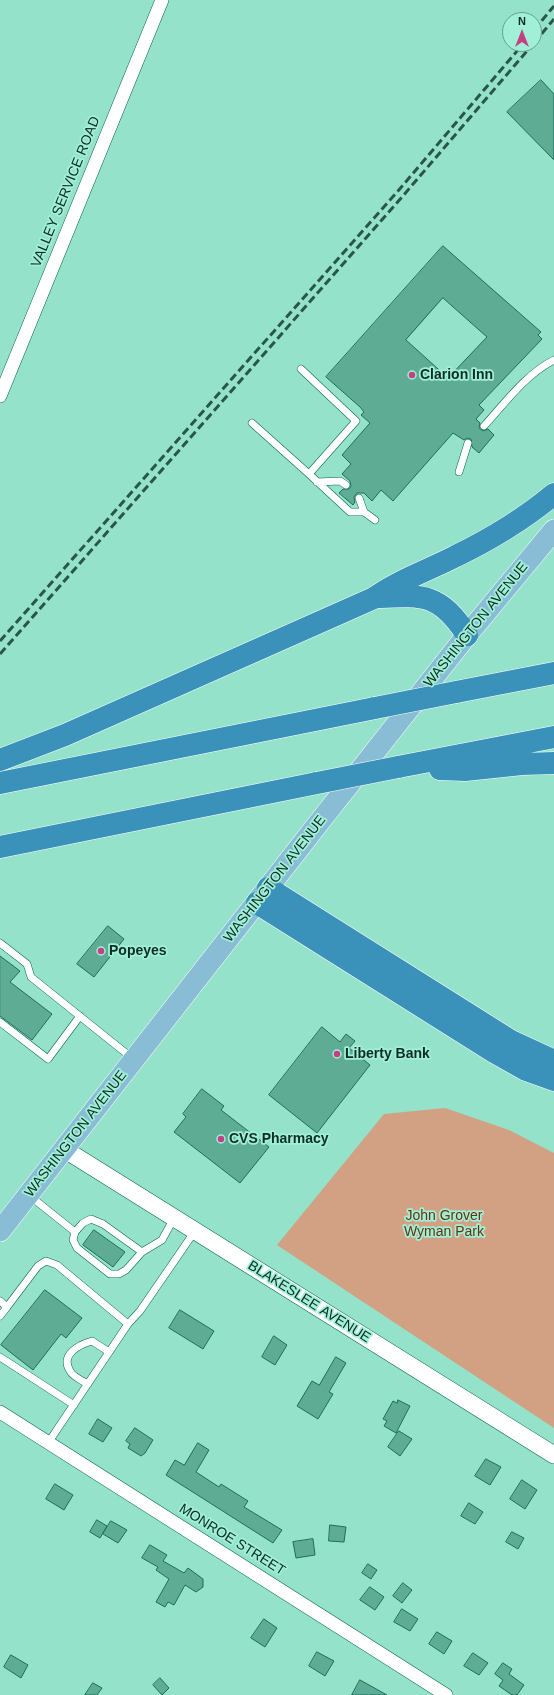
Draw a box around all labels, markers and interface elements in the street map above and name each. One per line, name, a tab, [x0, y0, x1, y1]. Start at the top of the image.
north arrow	[502, 12, 542, 52]
text: N	[518, 15, 526, 27]
street label: VALLEY SERVICE ROAD	[28, 114, 104, 270]
place label: Clarion Inn	[420, 367, 493, 383]
marker: Clarion Inn	[407, 370, 417, 380]
street label: WASHINGTON AVENUE	[420, 559, 532, 691]
street label: WASHINGTON AVENUE	[220, 812, 330, 946]
place label: Popeyes	[109, 943, 167, 959]
marker: Popeyes	[96, 946, 106, 956]
place label: Liberty Bank	[345, 1046, 430, 1062]
marker: Liberty Bank	[332, 1049, 342, 1059]
street label: WASHINGTON AVENUE	[21, 1067, 131, 1201]
place label: CVS Pharmacy	[229, 1131, 329, 1147]
marker: CVS Pharmacy	[216, 1134, 226, 1144]
park label: John Grover Wyman Park	[404, 1208, 484, 1240]
street label: BLAKESLEE AVENUE	[245, 1257, 373, 1347]
street label: MONROE STREET	[176, 1501, 288, 1579]

